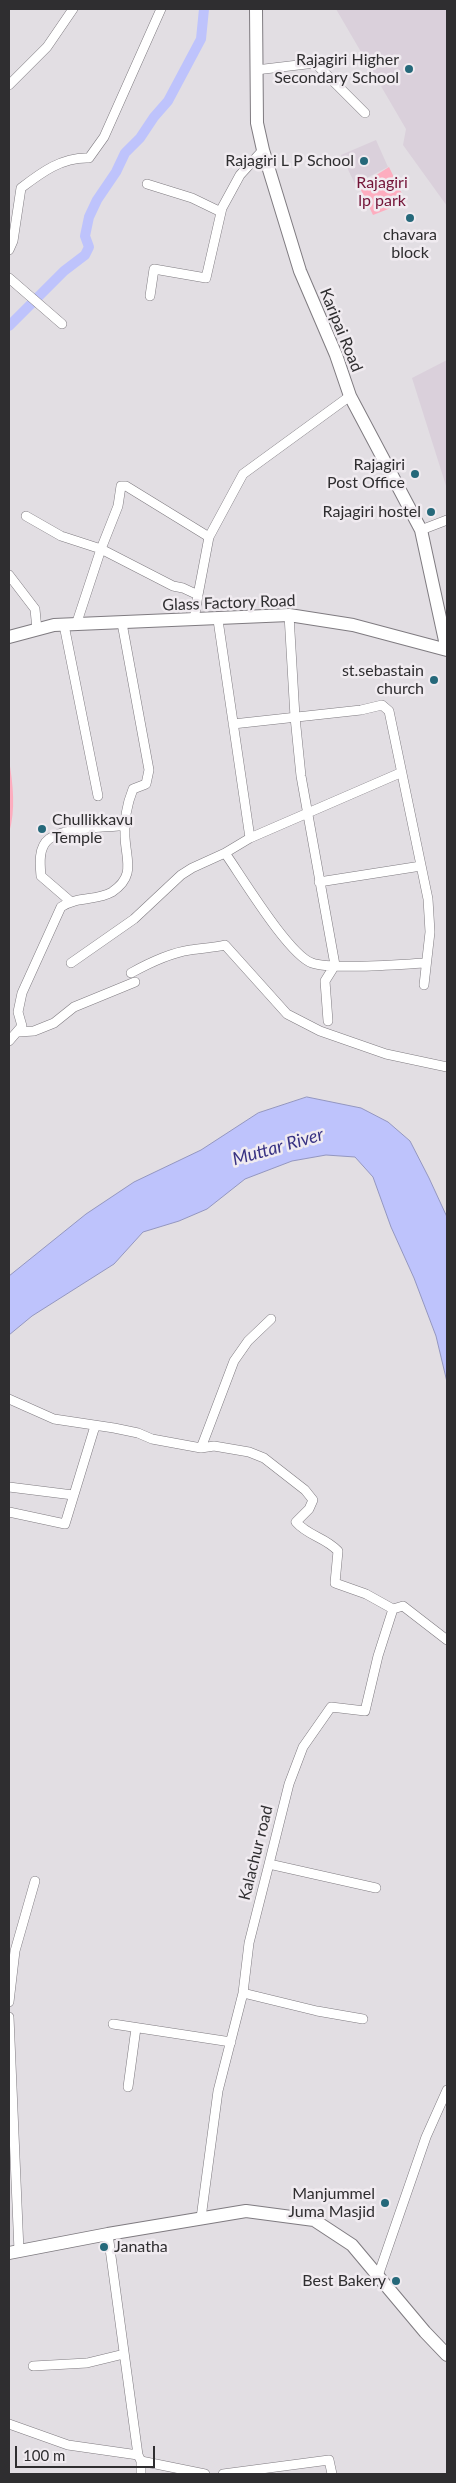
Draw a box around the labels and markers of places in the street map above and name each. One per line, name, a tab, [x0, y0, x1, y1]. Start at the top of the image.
place label: Rajagiri Higher Secondary School	[274, 50, 399, 88]
marker: Rajagiri Higher Secondary School	[403, 63, 415, 75]
place label: Rajagiri L P School	[225, 151, 354, 171]
marker: Rajagiri L P School	[358, 155, 370, 167]
marker: chavara block	[404, 212, 416, 224]
place label: chavara block	[383, 225, 437, 263]
place label: Rajagiri Post Office	[327, 455, 405, 493]
marker: Rajagiri Post Office	[409, 468, 421, 480]
place label: Rajagiri hostel	[323, 502, 421, 522]
marker: Rajagiri hostel	[425, 506, 437, 518]
place label: st.sebastain church	[342, 661, 424, 699]
marker: st.sebastain church	[428, 674, 440, 686]
place label: Chullikkavu Temple	[52, 810, 133, 848]
marker: Chullikkavu Temple	[36, 823, 48, 835]
place label: Manjummel Juma Masjid	[288, 2184, 375, 2222]
marker: Manjummel Juma Masjid	[379, 2197, 391, 2209]
place label: Janatha	[114, 2237, 168, 2257]
marker: Janatha	[98, 2241, 110, 2253]
place label: Best Bakery	[302, 2271, 386, 2291]
marker: Best Bakery	[390, 2275, 402, 2287]

